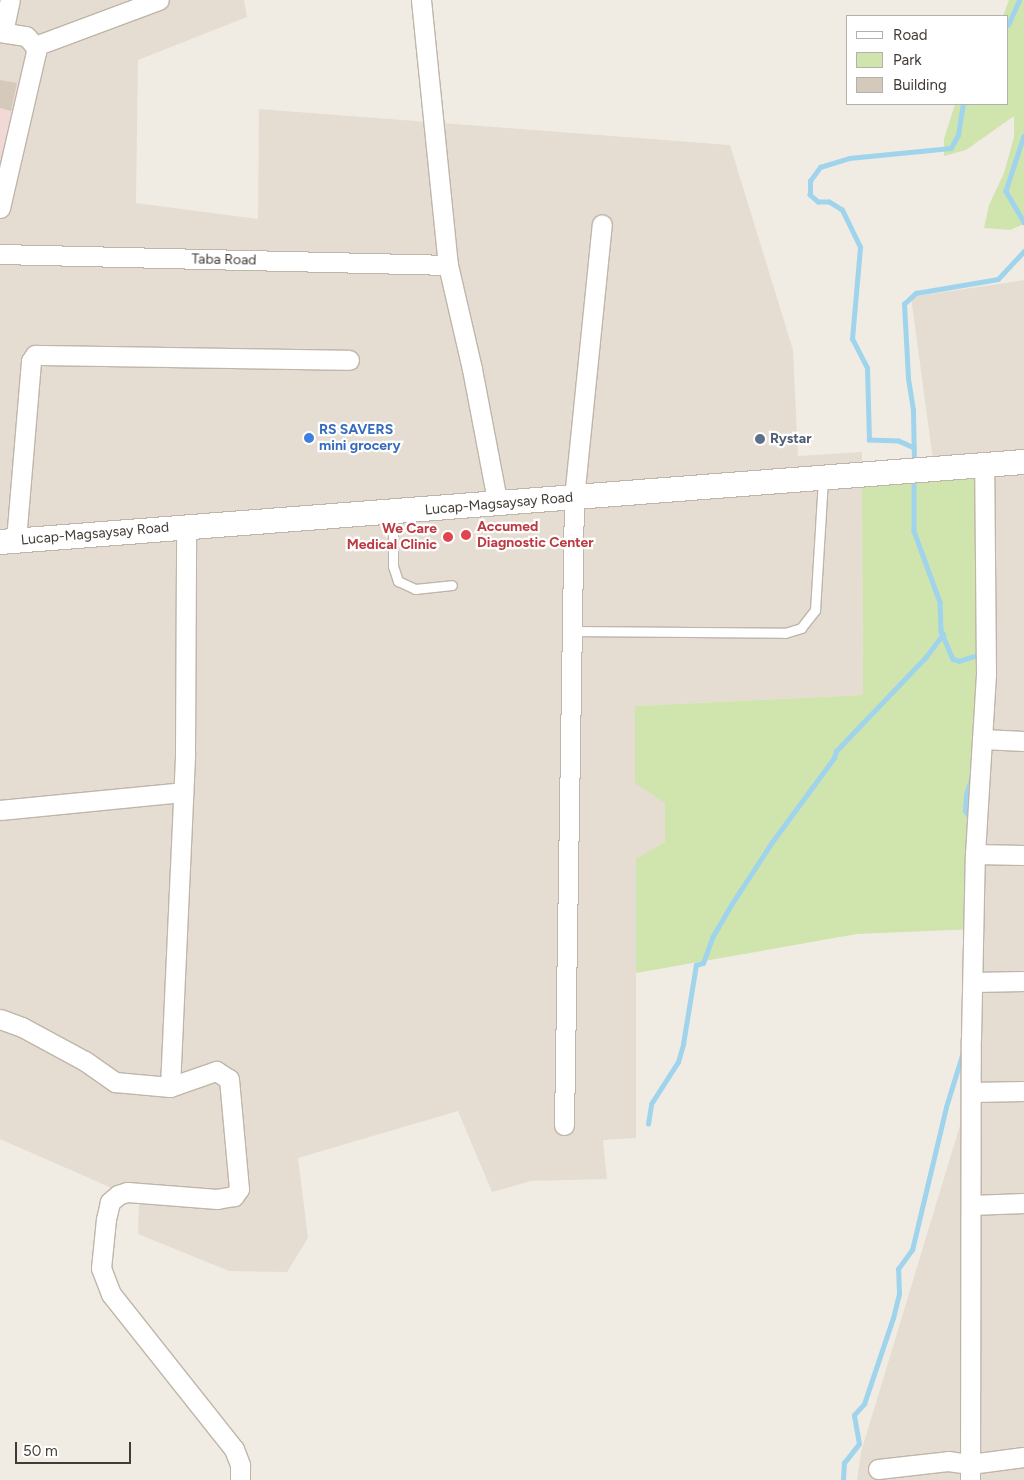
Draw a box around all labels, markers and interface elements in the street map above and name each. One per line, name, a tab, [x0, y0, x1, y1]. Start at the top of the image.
legend	[846, 15, 1009, 105]
text: Road	[893, 26, 928, 44]
text: Park	[893, 51, 922, 69]
text: Building	[893, 76, 947, 94]
street label: Taba Road	[191, 251, 257, 269]
place label: RS SAVERS mini grocery	[319, 422, 400, 454]
place label: Rystar	[770, 431, 812, 447]
marker: RS SAVERS mini grocery	[303, 432, 315, 444]
marker: Rystar	[754, 433, 766, 445]
street label: Lucap-Magsaysay Road	[424, 489, 574, 519]
street label: Lucap-Magsaysay Road	[20, 519, 170, 549]
place label: Accumed Diagnostic Center	[477, 519, 594, 552]
place label: We Care Medical Clinic	[347, 521, 437, 554]
marker: Accumed Diagnostic Center	[459, 528, 473, 542]
marker: We Care Medical Clinic	[441, 530, 455, 544]
scale bar	[18, 1432, 134, 1464]
text: 50 m	[23, 1442, 58, 1460]

